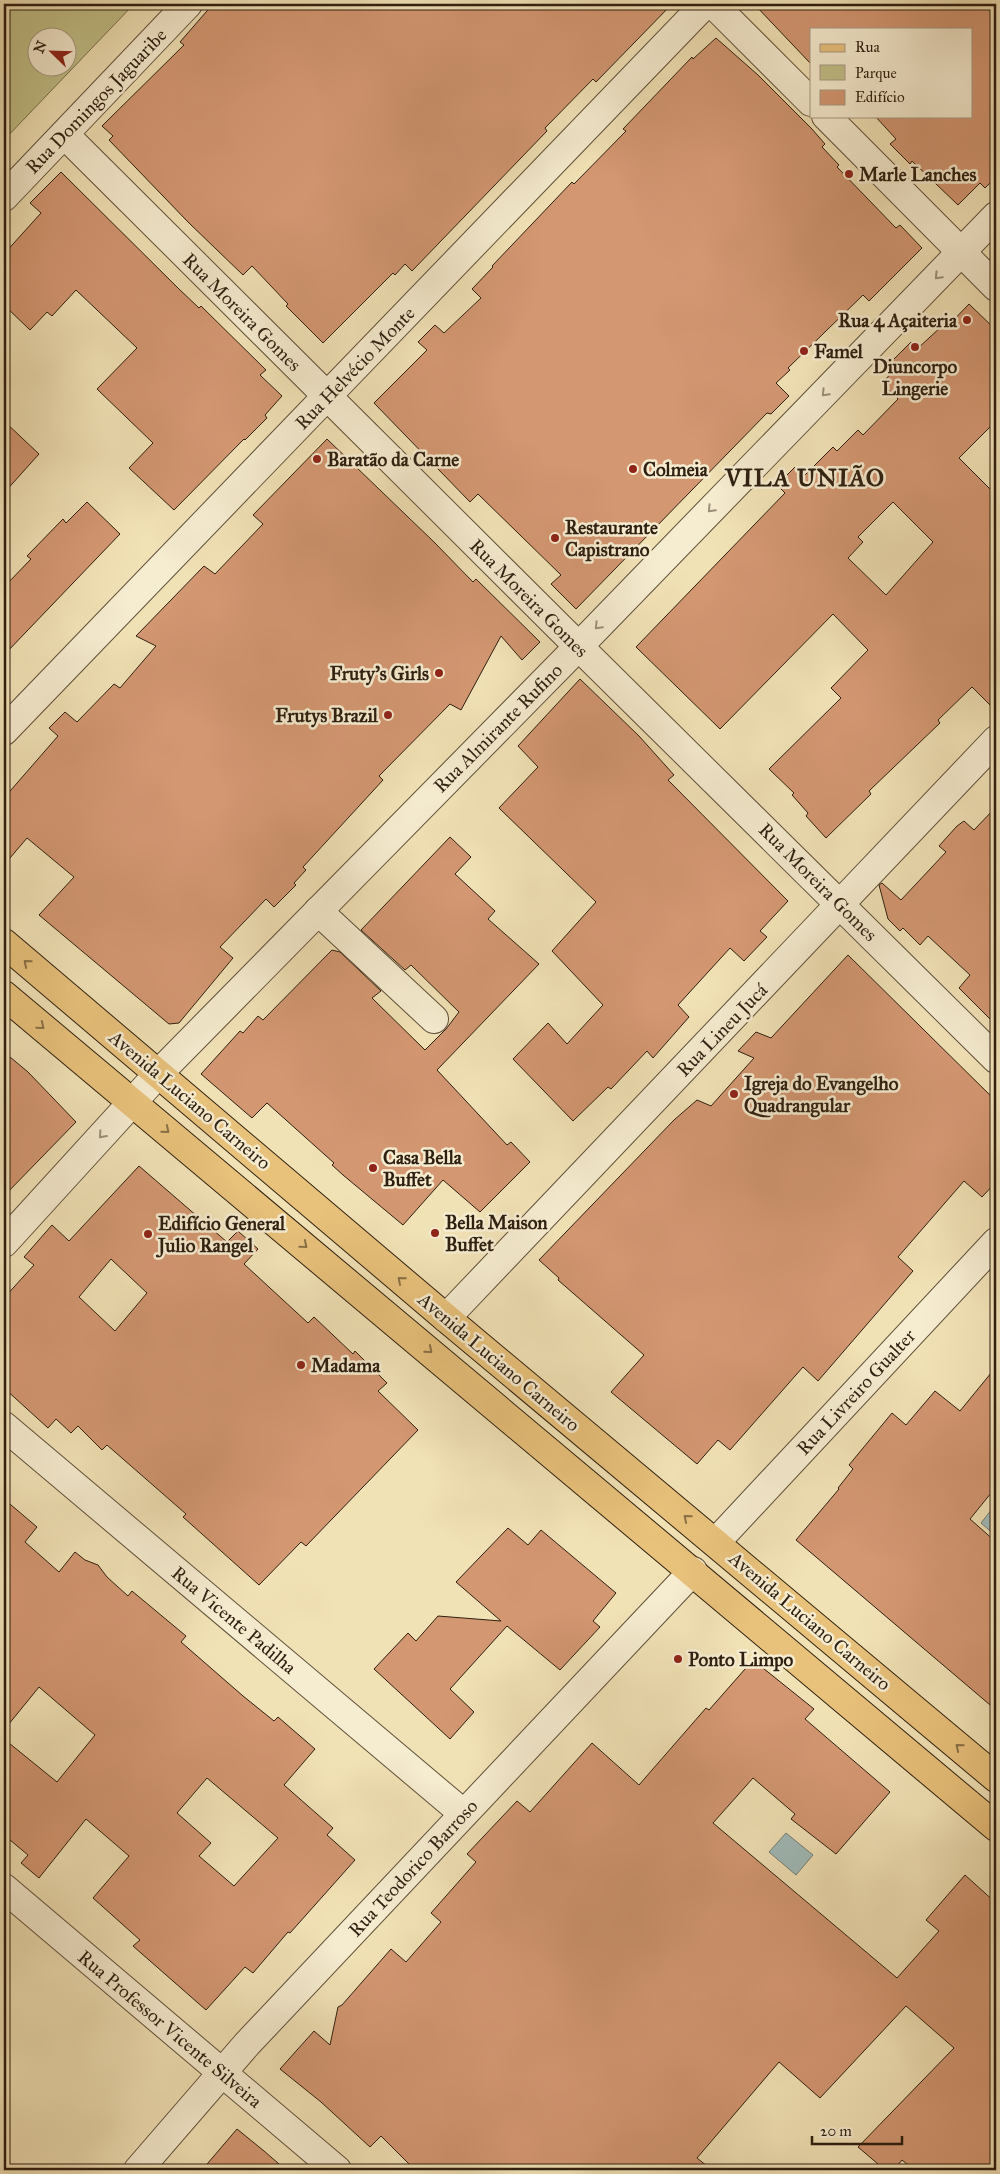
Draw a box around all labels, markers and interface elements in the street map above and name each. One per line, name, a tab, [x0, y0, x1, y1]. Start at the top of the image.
street label: Rua Domingos Jaguaribe	[21, 24, 172, 179]
north arrow	[28, 28, 78, 78]
legend	[810, 28, 972, 118]
text: N	[30, 38, 51, 56]
text: Rua	[855, 38, 880, 56]
text: Parque	[855, 64, 897, 83]
text: Edifício	[855, 88, 905, 106]
place label: Marle Lanches	[859, 163, 976, 186]
marker: Marle Lanches	[843, 168, 855, 180]
street label: Rua Moreira Gomes	[178, 248, 306, 376]
one-way arrow	[935, 270, 944, 279]
street label: Rua Helvécio Monte	[290, 302, 420, 434]
place label: Rua 4 Açaiteria	[838, 309, 958, 333]
marker: Rua 4 Açaiteria	[961, 314, 973, 326]
place label: Famel	[814, 340, 864, 363]
marker: Diuncorpo Lingerie	[909, 341, 921, 353]
marker: Famel	[798, 345, 810, 357]
place label: Diuncorpo Lingerie	[873, 355, 958, 401]
one-way arrow	[821, 387, 830, 396]
place label: Baratão da Carne	[327, 448, 459, 471]
marker: Baratão da Carne	[311, 453, 323, 465]
place label: Colmeia	[643, 458, 709, 481]
marker: Colmeia	[627, 463, 639, 475]
district label: VILA UNIÃO	[724, 463, 885, 493]
one-way arrow	[708, 504, 717, 513]
place label: Restaurante Capistrano	[565, 516, 658, 562]
marker: Restaurante Capistrano	[549, 532, 561, 544]
street label: Rua Moreira Gomes	[465, 534, 593, 662]
one-way arrow	[595, 620, 604, 629]
street label: Rua Almirante Rufino	[429, 659, 567, 797]
place label: Fruty's Girls	[330, 662, 429, 686]
marker: Fruty's Girls	[433, 667, 445, 679]
place label: Frutys Brazil	[275, 704, 379, 728]
marker: Frutys Brazil	[382, 709, 394, 721]
street label: Rua Moreira Gomes	[754, 818, 882, 946]
one-way arrow	[24, 959, 33, 968]
street label: Rua Lineu Jucá	[672, 978, 774, 1082]
one-way arrow	[35, 1021, 44, 1029]
street label: Avenida Luciano Carneiro	[104, 1025, 276, 1174]
place label: Igreja do Evangelho Quadrangular	[744, 1072, 899, 1118]
marker: Igreja do Evangelho Quadrangular	[728, 1088, 740, 1100]
one-way arrow	[161, 1124, 170, 1133]
one-way arrow	[99, 1129, 108, 1138]
place label: Casa Bella Buffet	[383, 1146, 463, 1191]
marker: Casa Bella Buffet	[367, 1162, 379, 1174]
place label: Bella Maison Buffet	[445, 1211, 548, 1256]
place label: Edifício General Julio Rangel	[155, 1212, 286, 1258]
marker: Bella Maison Buffet	[429, 1227, 441, 1239]
marker: Edifício General Julio Rangel	[142, 1228, 154, 1240]
one-way arrow	[299, 1240, 308, 1249]
one-way arrow	[398, 1277, 407, 1285]
street label: Avenida Luciano Carneiro	[413, 1287, 585, 1436]
street label: Rua Livreiro Gualter	[792, 1324, 921, 1460]
one-way arrow	[423, 1344, 432, 1353]
place label: Madama	[311, 1354, 381, 1377]
marker: Madama	[295, 1359, 307, 1371]
one-way arrow	[684, 1516, 693, 1524]
street label: Avenida Luciano Carneiro	[724, 1546, 896, 1695]
street label: Rua Vicente Padilha	[167, 1561, 302, 1679]
place label: Ponto Limpo	[688, 1648, 794, 1672]
marker: Ponto Limpo	[672, 1653, 684, 1665]
one-way arrow	[956, 1744, 965, 1752]
street label: Rua Teodorico Barroso	[344, 1795, 483, 1941]
street label: Rua Professor Vicente Silveira	[73, 1945, 267, 2113]
scale bar	[812, 2114, 902, 2146]
text: 20 m	[820, 2122, 852, 2140]

